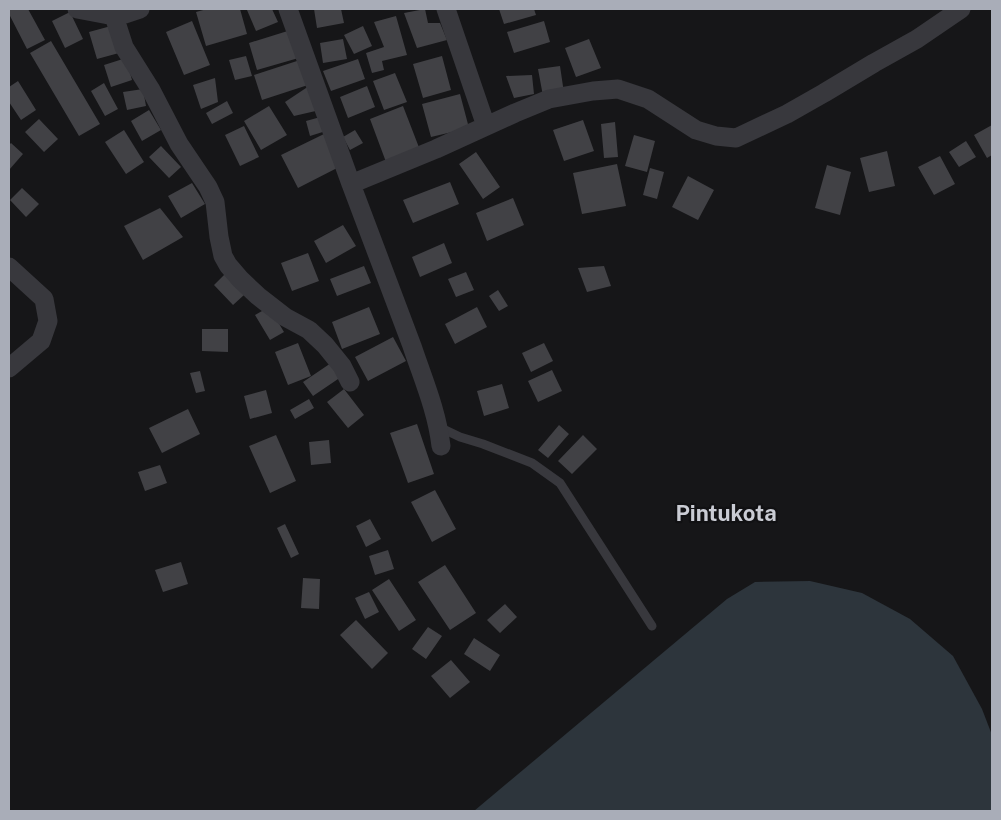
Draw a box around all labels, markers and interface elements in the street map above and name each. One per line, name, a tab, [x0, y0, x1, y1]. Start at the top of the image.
district label: Pintukota	[675, 500, 777, 526]

